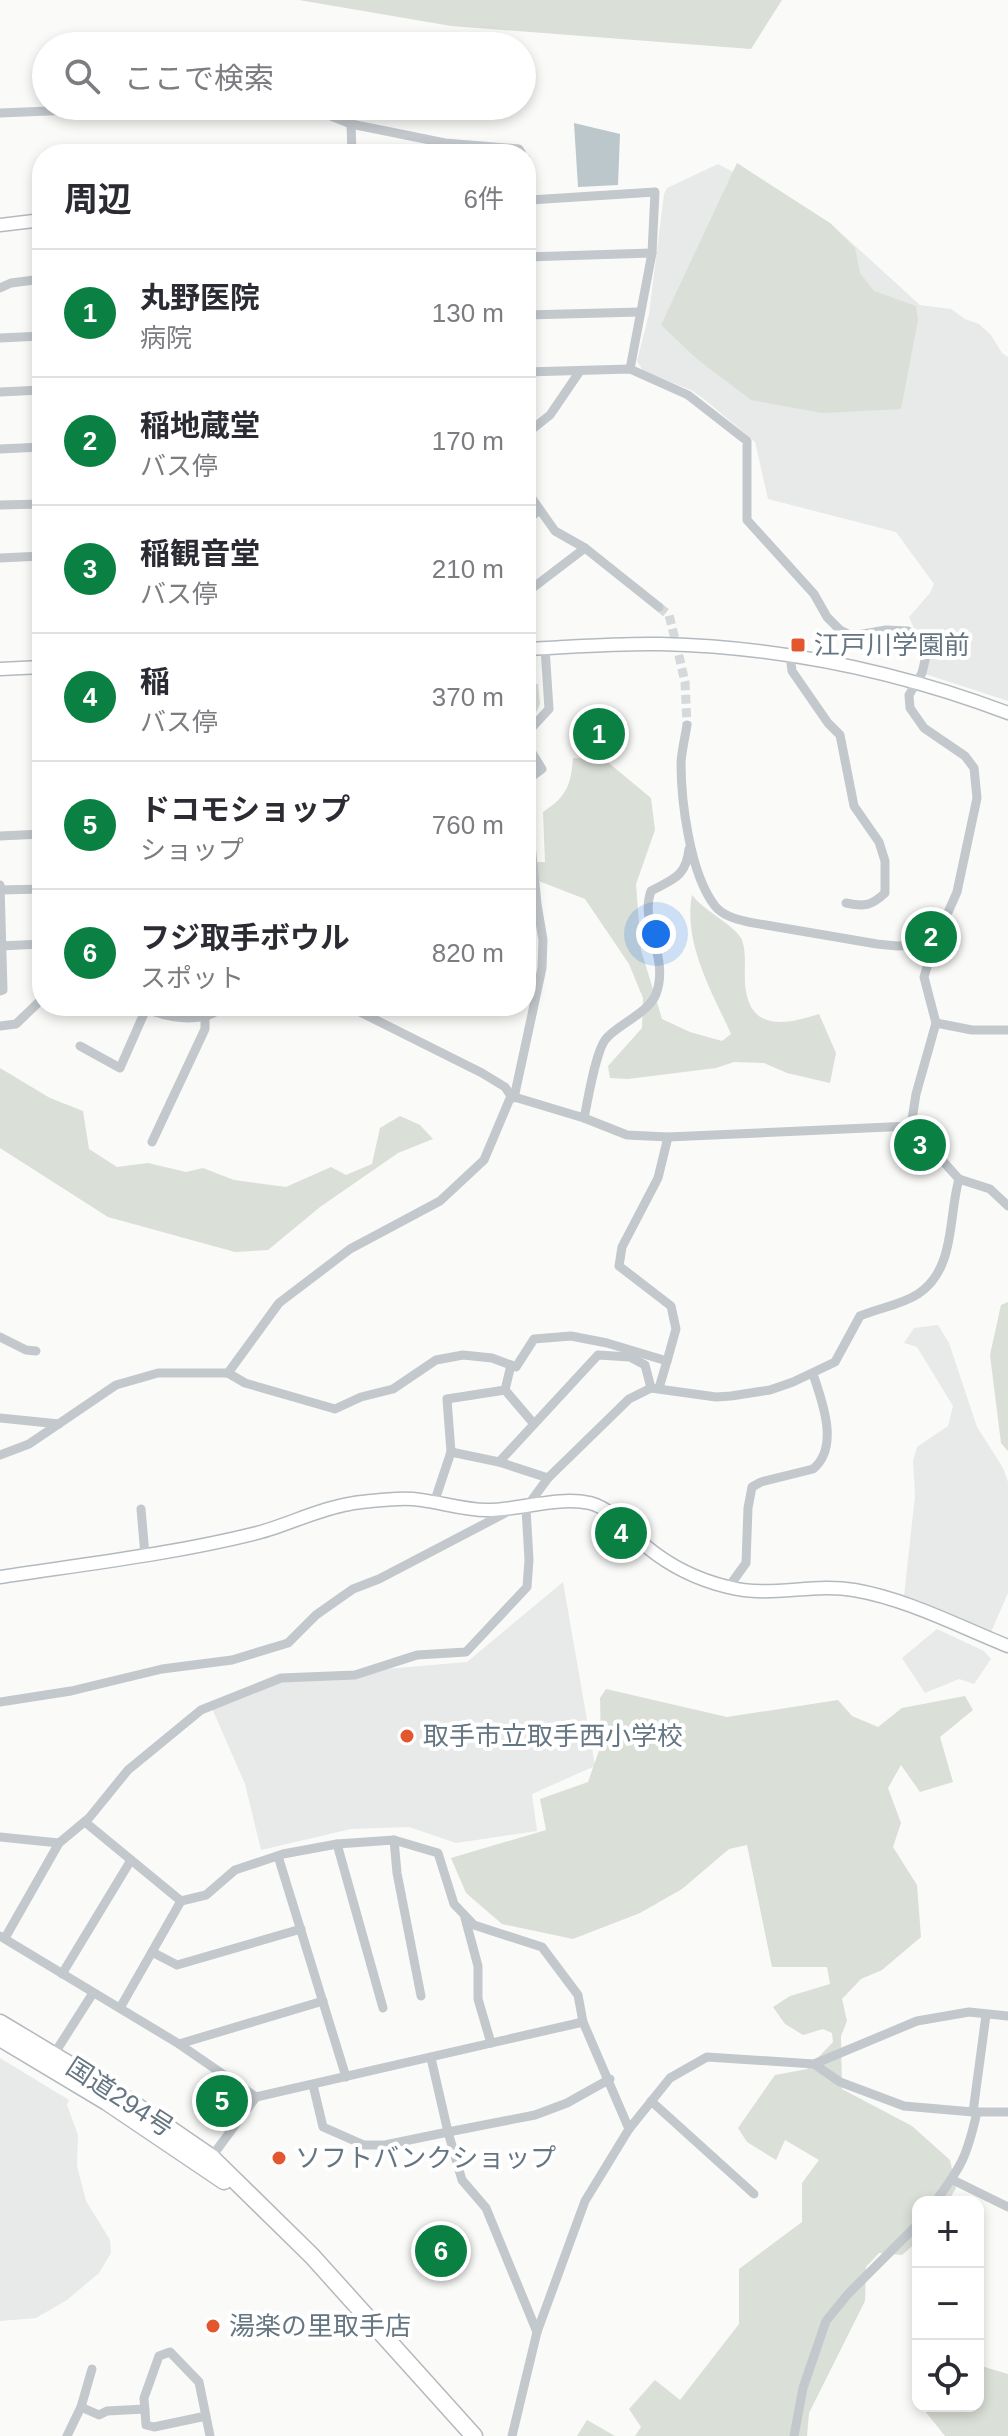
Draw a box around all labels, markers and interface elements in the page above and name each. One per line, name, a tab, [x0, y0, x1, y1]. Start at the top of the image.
search box	[32, 32, 536, 120]
icon: search	[60, 54, 104, 98]
text: ここで検索	[124, 62, 274, 95]
text: 周辺	[64, 180, 132, 218]
text: 6件	[464, 184, 504, 214]
text: 丸野医院	[140, 281, 260, 314]
text: 1	[83, 298, 97, 328]
text: 130 m	[432, 298, 504, 328]
text: 病院	[140, 323, 192, 353]
text: 稲地蔵堂	[140, 409, 260, 442]
text: 2	[83, 426, 97, 456]
text: 170 m	[432, 426, 504, 456]
text: バス停	[140, 451, 218, 481]
text: 稲観音堂	[140, 537, 260, 570]
text: 3	[83, 554, 97, 584]
text: 210 m	[432, 554, 504, 584]
text: バス停	[140, 579, 218, 609]
place label: 江戸川学園前	[814, 630, 970, 660]
marker: 江戸川学園前	[789, 636, 807, 654]
text: 稲	[140, 665, 170, 698]
text: 4	[83, 682, 97, 712]
text: 370 m	[432, 682, 504, 712]
pin: 1	[573, 704, 625, 764]
text: バス停	[140, 707, 218, 737]
text: ドコモショップ	[140, 793, 350, 826]
text: 5	[83, 810, 97, 840]
text: 760 m	[432, 810, 504, 840]
text: ショップ	[140, 835, 244, 865]
pin: 2	[905, 907, 957, 967]
your location	[636, 914, 676, 954]
text: フジ取手ボウル	[140, 921, 350, 954]
text: 6	[83, 938, 97, 968]
text: 820 m	[432, 938, 504, 968]
text: スポット	[140, 963, 244, 993]
pin: 3	[894, 1115, 946, 1175]
pin: 4	[595, 1503, 647, 1563]
place label: 取手市立取手西小学校	[423, 1721, 683, 1751]
marker: 取手市立取手西小学校	[398, 1727, 416, 1745]
street label: 国道294号	[61, 2051, 179, 2143]
pin: 5	[196, 2071, 248, 2131]
place label: ソフトバンクショップ	[295, 2143, 556, 2173]
marker: ソフトバンクショップ	[270, 2149, 288, 2167]
map controls	[912, 2196, 984, 2412]
button: +	[912, 2196, 984, 2268]
pin: 6	[415, 2221, 467, 2281]
button: −	[912, 2268, 984, 2340]
place label: 湯楽の里取手店	[229, 2311, 411, 2341]
marker: 湯楽の里取手店	[204, 2317, 222, 2335]
button: locate	[912, 2340, 984, 2412]

